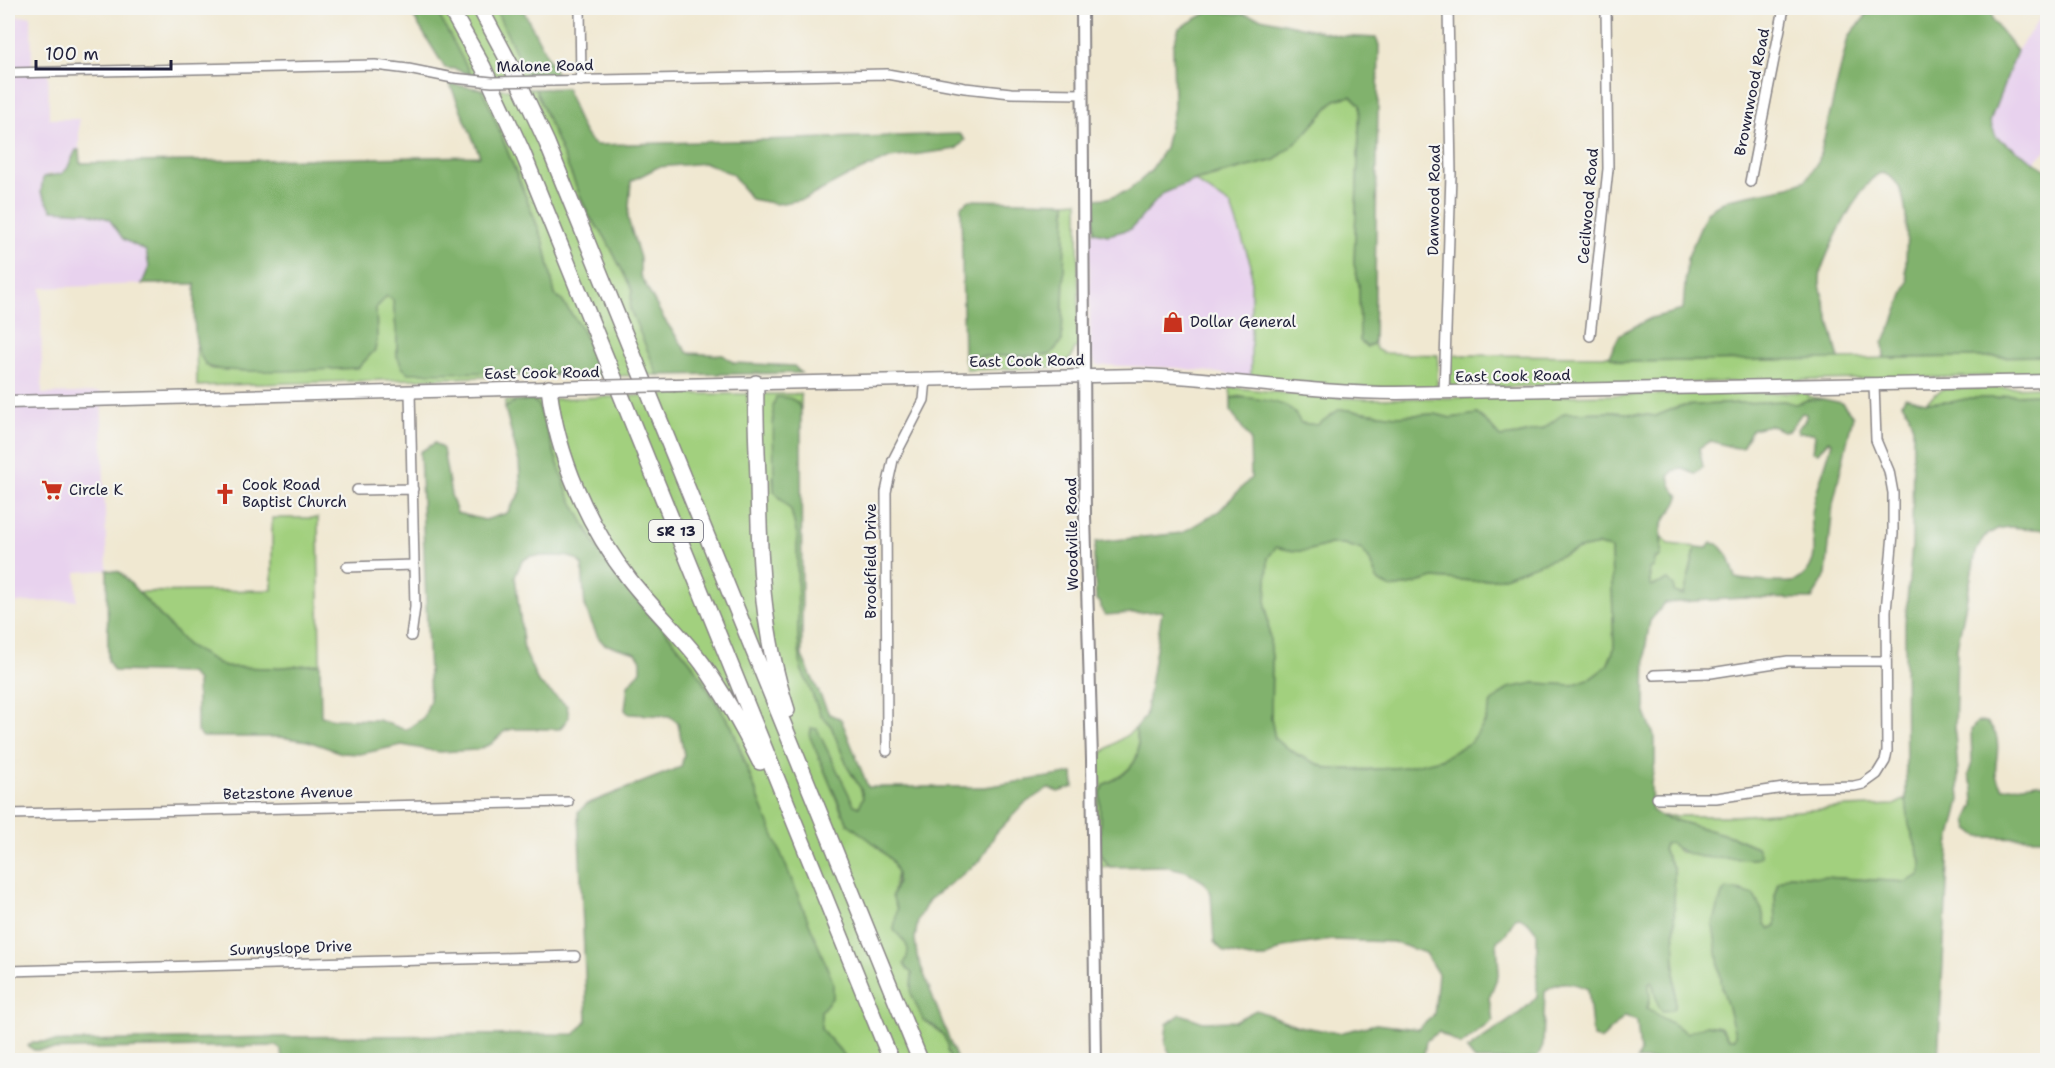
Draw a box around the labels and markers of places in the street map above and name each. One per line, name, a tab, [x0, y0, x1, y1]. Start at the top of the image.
shop icon: Dollar General	[1161, 310, 1185, 334]
place label: Dollar General	[1190, 312, 1296, 332]
place label: Cook Road Baptist Church	[242, 475, 347, 512]
supermarket icon: Circle K	[40, 478, 64, 502]
place label: Circle K	[69, 480, 124, 500]
church icon: Cook Road Baptist Church	[213, 482, 237, 506]

